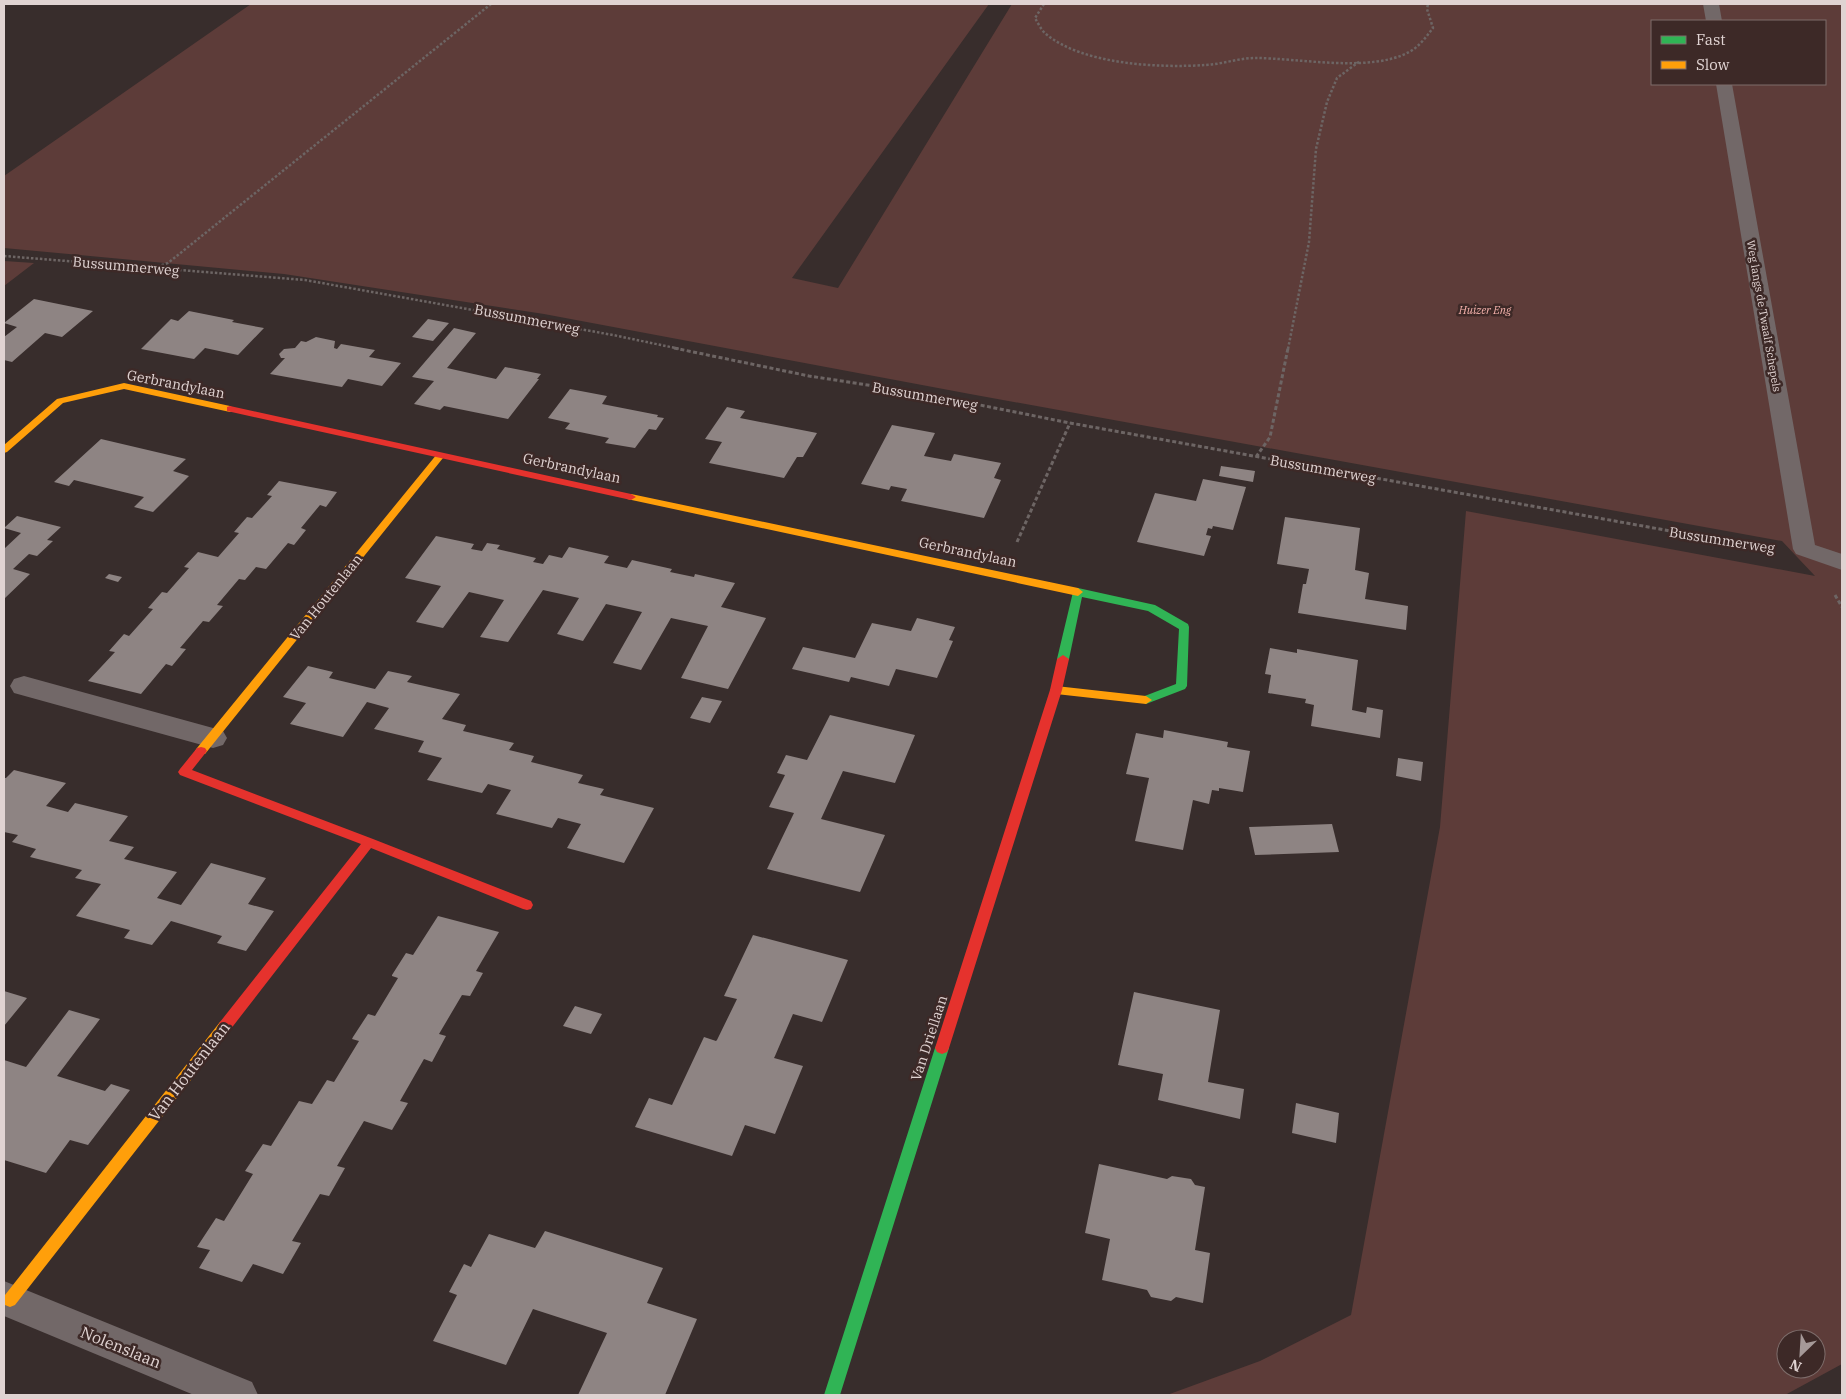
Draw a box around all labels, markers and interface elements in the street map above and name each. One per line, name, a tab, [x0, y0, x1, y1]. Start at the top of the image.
legend	[1651, 20, 1826, 85]
text: Fast	[1696, 30, 1726, 49]
text: Slow	[1696, 55, 1730, 74]
street label: Weg langs de Twaalf Schepels	[1744, 239, 1784, 393]
street label: Bussummerweg	[72, 252, 180, 280]
street label: Bussummerweg	[473, 300, 582, 338]
park label: Huizer Eng	[1458, 303, 1512, 317]
street label: Gerbrandylaan	[126, 366, 227, 402]
street label: Bussummerweg	[871, 378, 980, 414]
street label: Gerbrandylaan	[522, 449, 623, 487]
street label: Bussummerweg	[1269, 451, 1378, 487]
street label: Bussummerweg	[1668, 523, 1777, 557]
street label: Gerbrandylaan	[918, 533, 1019, 571]
street label: Van Houtenlaan	[286, 550, 366, 644]
street label: Van Driellaan	[907, 993, 951, 1083]
street label: Van Houtenlaan	[144, 1017, 234, 1125]
street label: Nolenslaan	[78, 1322, 164, 1372]
north arrow	[1776, 1329, 1826, 1379]
text: N	[1787, 1355, 1804, 1376]

